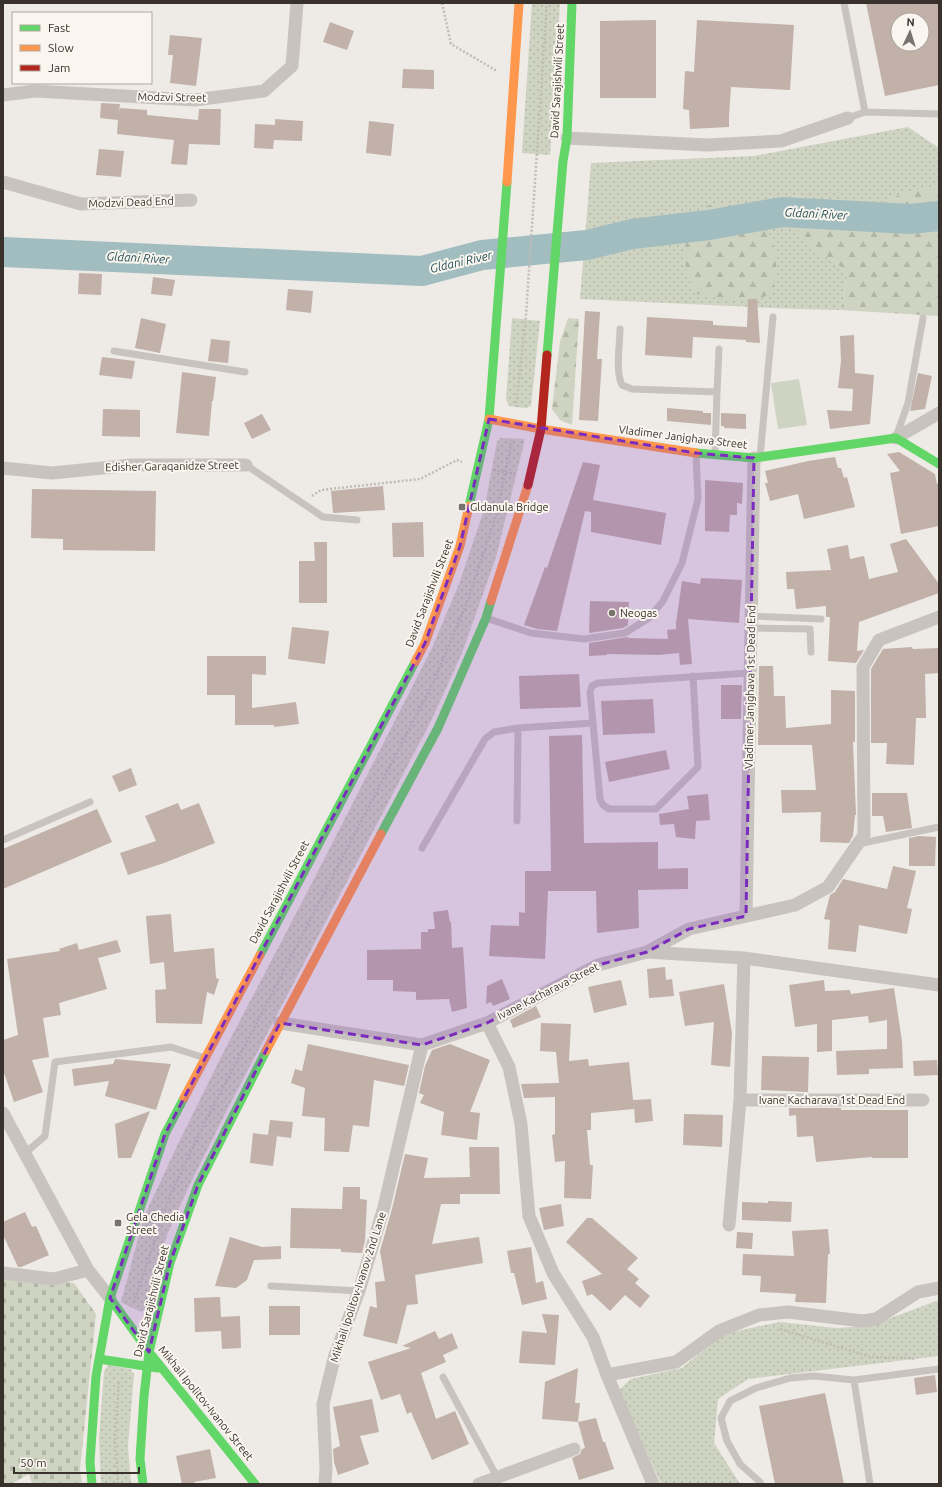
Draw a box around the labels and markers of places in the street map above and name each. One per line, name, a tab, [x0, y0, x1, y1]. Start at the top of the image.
place label: Gldanula Bridge	[470, 501, 549, 513]
marker: Gldanula Bridge	[457, 502, 467, 512]
place label: Neogas	[620, 607, 657, 619]
marker: Neogas	[607, 608, 617, 618]
place label: Gela Chedia Street	[126, 1211, 184, 1236]
marker: Gela Chedia Street	[113, 1218, 123, 1228]

